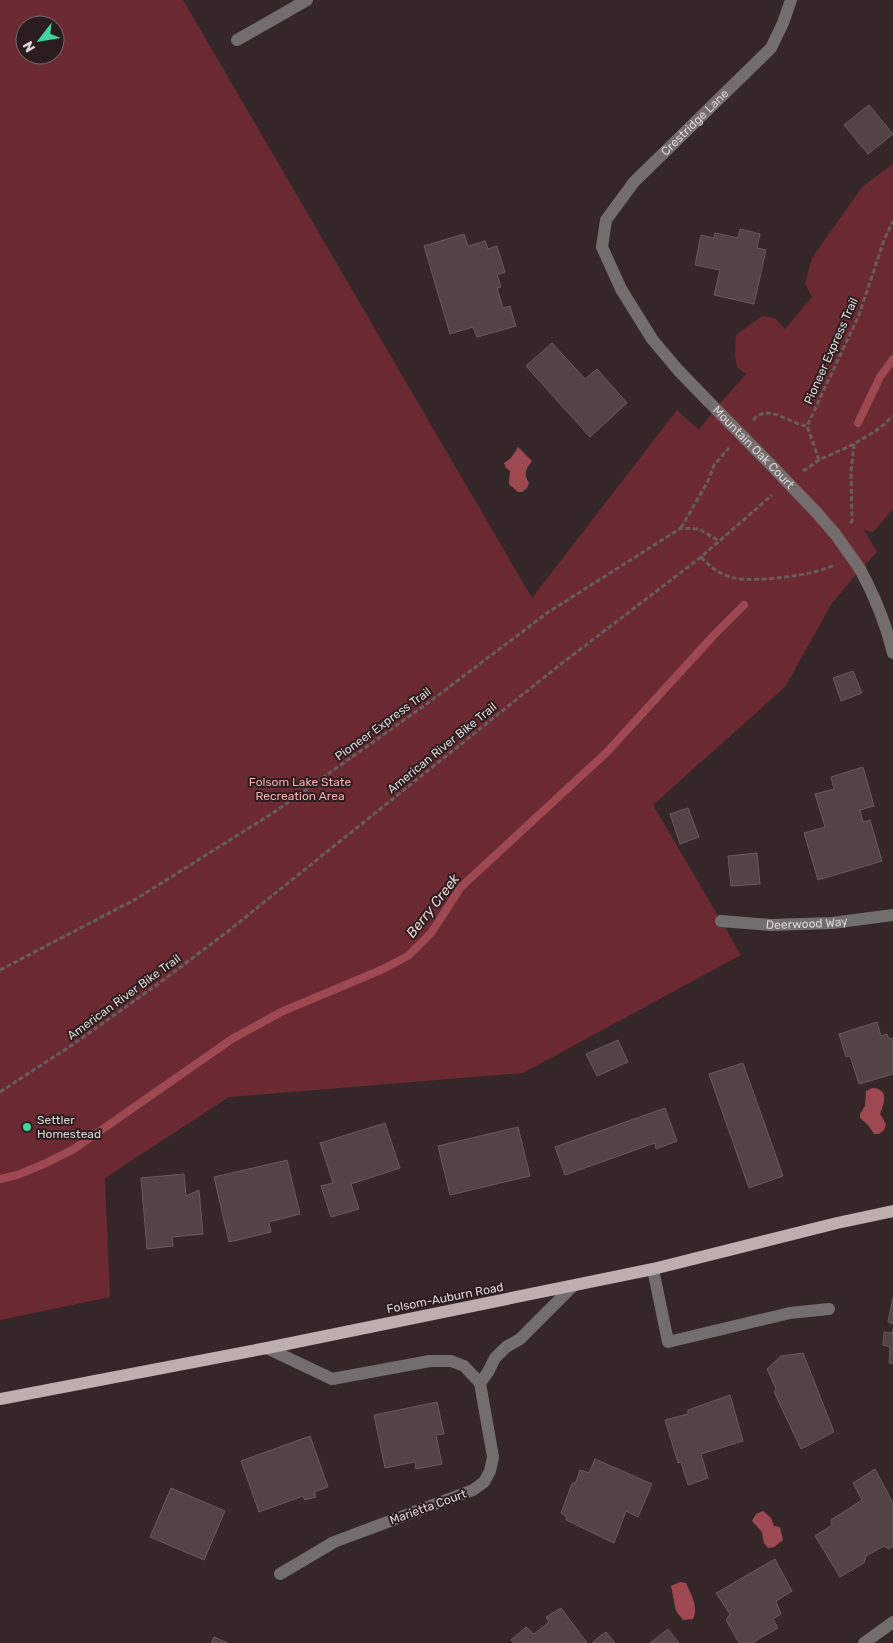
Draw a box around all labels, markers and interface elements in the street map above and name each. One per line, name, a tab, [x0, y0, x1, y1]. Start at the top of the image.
north arrow	[15, 15, 65, 65]
text: N	[19, 38, 39, 55]
street label: Crestridge Lane	[658, 86, 732, 159]
street label: Pioneer Express Trail	[801, 295, 861, 406]
street label: Mountain Oak Court	[710, 403, 797, 492]
street label: Pioneer Express Trail	[332, 684, 434, 764]
street label: American River Bike Trail	[385, 700, 500, 796]
park label: Folsom Lake State Recreation Area	[249, 775, 351, 803]
water label: Berry Creek	[403, 870, 464, 941]
street label: Deerwood Way	[765, 914, 849, 932]
street label: American River Bike Trail	[65, 951, 183, 1043]
place label: Settler Homestead	[37, 1113, 101, 1141]
marker: Settler Homestead	[21, 1121, 33, 1133]
street label: Folsom-Auburn Road	[385, 1280, 505, 1316]
street label: Marietta Court	[388, 1487, 469, 1527]

